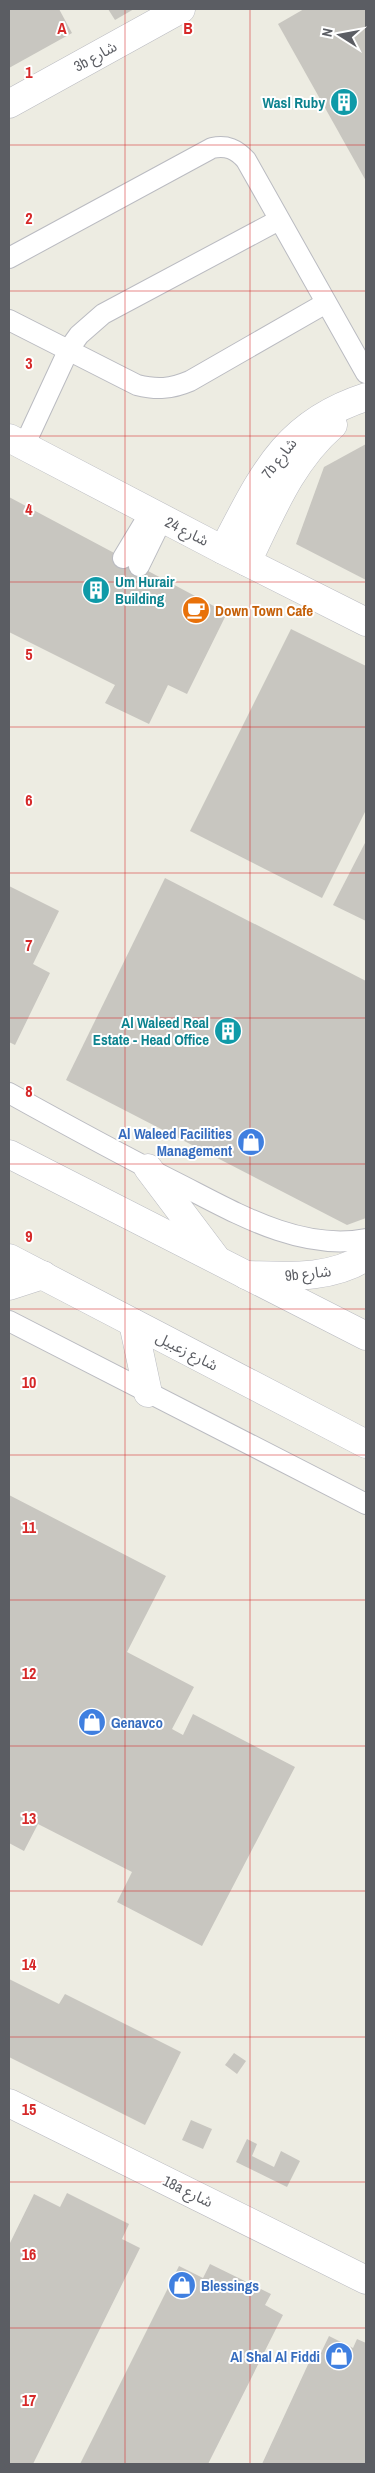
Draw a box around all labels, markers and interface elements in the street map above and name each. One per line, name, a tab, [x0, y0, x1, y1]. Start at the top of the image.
north arrow	[315, 10, 365, 60]
text: A	[57, 17, 67, 39]
text: B	[183, 17, 193, 39]
text: N	[318, 27, 337, 38]
street label: 3b شارع	[70, 35, 122, 78]
text: 1	[25, 61, 33, 83]
building icon: Wasl Ruby	[329, 87, 359, 117]
place label: Wasl Ruby	[263, 92, 325, 113]
text: 2	[25, 207, 33, 229]
text: 3	[25, 352, 33, 374]
street label: 7b شارع	[256, 433, 303, 484]
text: 4	[25, 498, 33, 520]
street label: شارع 24	[161, 511, 213, 553]
place label: Um Hurair Building	[115, 571, 175, 609]
building icon: Um Hurair Building	[81, 575, 111, 605]
cafe icon: Down Town Cafe	[181, 595, 211, 625]
place label: Down Town Cafe	[215, 600, 313, 621]
text: 5	[25, 643, 33, 665]
text: 6	[25, 789, 33, 811]
text: 7	[25, 934, 33, 956]
place label: Al Waleed Real Estate - Head Office	[93, 1012, 209, 1050]
building icon: Al Waleed Real Estate - Head Office	[213, 1016, 243, 1046]
text: 8	[25, 1080, 33, 1102]
place label: Al Waleed Facilities Management	[118, 1123, 232, 1161]
shop icon: Al Waleed Facilities Management	[236, 1127, 266, 1157]
text: 9	[25, 1225, 33, 1247]
street label: 9b شارع	[284, 1260, 333, 1288]
street label: شارع زعبيل	[151, 1326, 222, 1377]
text: 10	[22, 1371, 36, 1393]
text: 11	[22, 1516, 37, 1538]
text: 12	[22, 1662, 36, 1684]
shop icon: Genavco	[77, 1707, 107, 1737]
place label: Genavco	[111, 1712, 163, 1733]
text: 13	[22, 1807, 36, 1829]
text: 14	[22, 1953, 37, 1975]
text: 15	[22, 2098, 36, 2120]
street label: 18a شارع	[159, 2170, 217, 2214]
text: 16	[22, 2243, 36, 2265]
shop icon: Blessings	[167, 2270, 197, 2300]
place label: Blessings	[201, 2275, 259, 2296]
shop icon: Al Shal Al Fiddi	[324, 2341, 354, 2371]
place label: Al Shal Al Fiddi	[230, 2346, 320, 2367]
text: 17	[22, 2389, 36, 2411]

